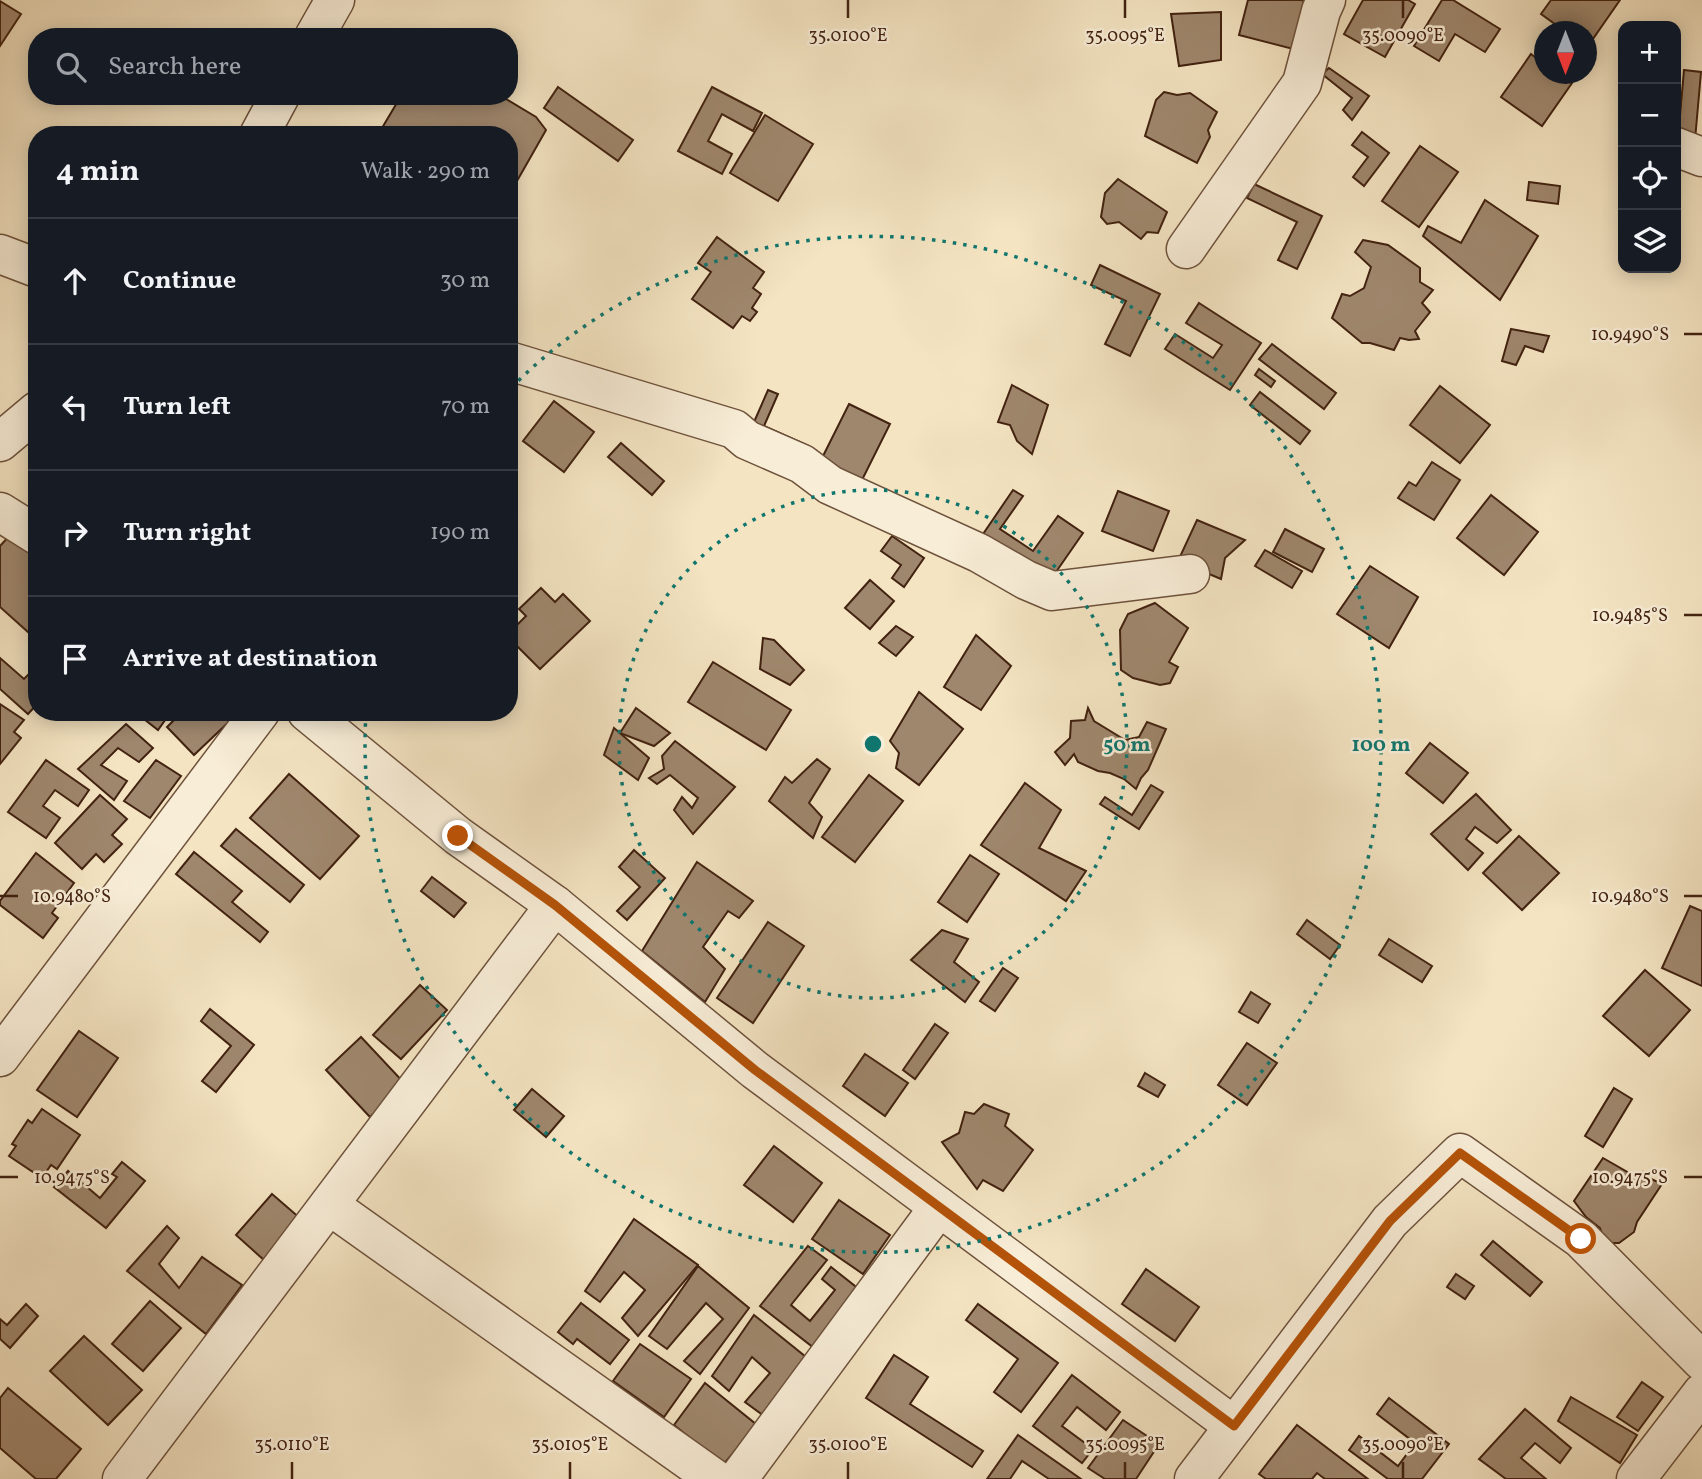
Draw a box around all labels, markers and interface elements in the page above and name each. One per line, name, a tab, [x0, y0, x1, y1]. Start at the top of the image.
north arrow	[1534, 21, 1597, 84]
map controls	[1618, 21, 1681, 273]
button: +	[1618, 21, 1681, 84]
text: 35.0100°E	[808, 24, 888, 49]
text: 35.0095°E	[1085, 24, 1165, 49]
text: 35.0090°E	[1362, 24, 1444, 49]
search box	[28, 28, 518, 105]
icon: search	[52, 48, 90, 86]
text: Search here	[108, 49, 241, 85]
button: −	[1618, 84, 1681, 147]
button: locate	[1618, 147, 1681, 210]
text: 4 min	[56, 151, 140, 193]
text: Walk · 290 m	[361, 156, 490, 188]
button: layers	[1618, 210, 1681, 273]
icon: ahead	[56, 262, 94, 300]
text: Continue	[123, 263, 236, 299]
text: 30 m	[440, 265, 490, 297]
text: 10.9490°S	[1591, 323, 1669, 348]
icon: left	[56, 388, 94, 426]
text: Turn left	[123, 389, 231, 425]
text: 70 m	[441, 391, 490, 423]
icon: right	[56, 514, 94, 552]
text: Turn right	[123, 515, 251, 551]
text: 190 m	[430, 517, 490, 549]
text: 10.9485°S	[1592, 604, 1668, 629]
icon: arrive	[56, 640, 94, 678]
text: Arrive at destination	[123, 641, 378, 677]
text: 50 m	[1103, 731, 1151, 760]
text: 100 m	[1351, 731, 1411, 760]
centre of rings	[861, 732, 885, 756]
route end	[442, 820, 473, 851]
text: 10.9480°S	[33, 885, 111, 910]
text: 10.9480°S	[1591, 885, 1669, 910]
text: 10.9475°S	[34, 1166, 110, 1191]
text: 10.9475°S	[1592, 1166, 1668, 1191]
route start	[1565, 1223, 1596, 1254]
text: 35.0110°E	[255, 1433, 330, 1458]
text: 35.0105°E	[532, 1433, 609, 1458]
text: 35.0100°E	[808, 1433, 888, 1458]
text: 35.0095°E	[1085, 1433, 1165, 1458]
text: 35.0090°E	[1362, 1433, 1444, 1458]

